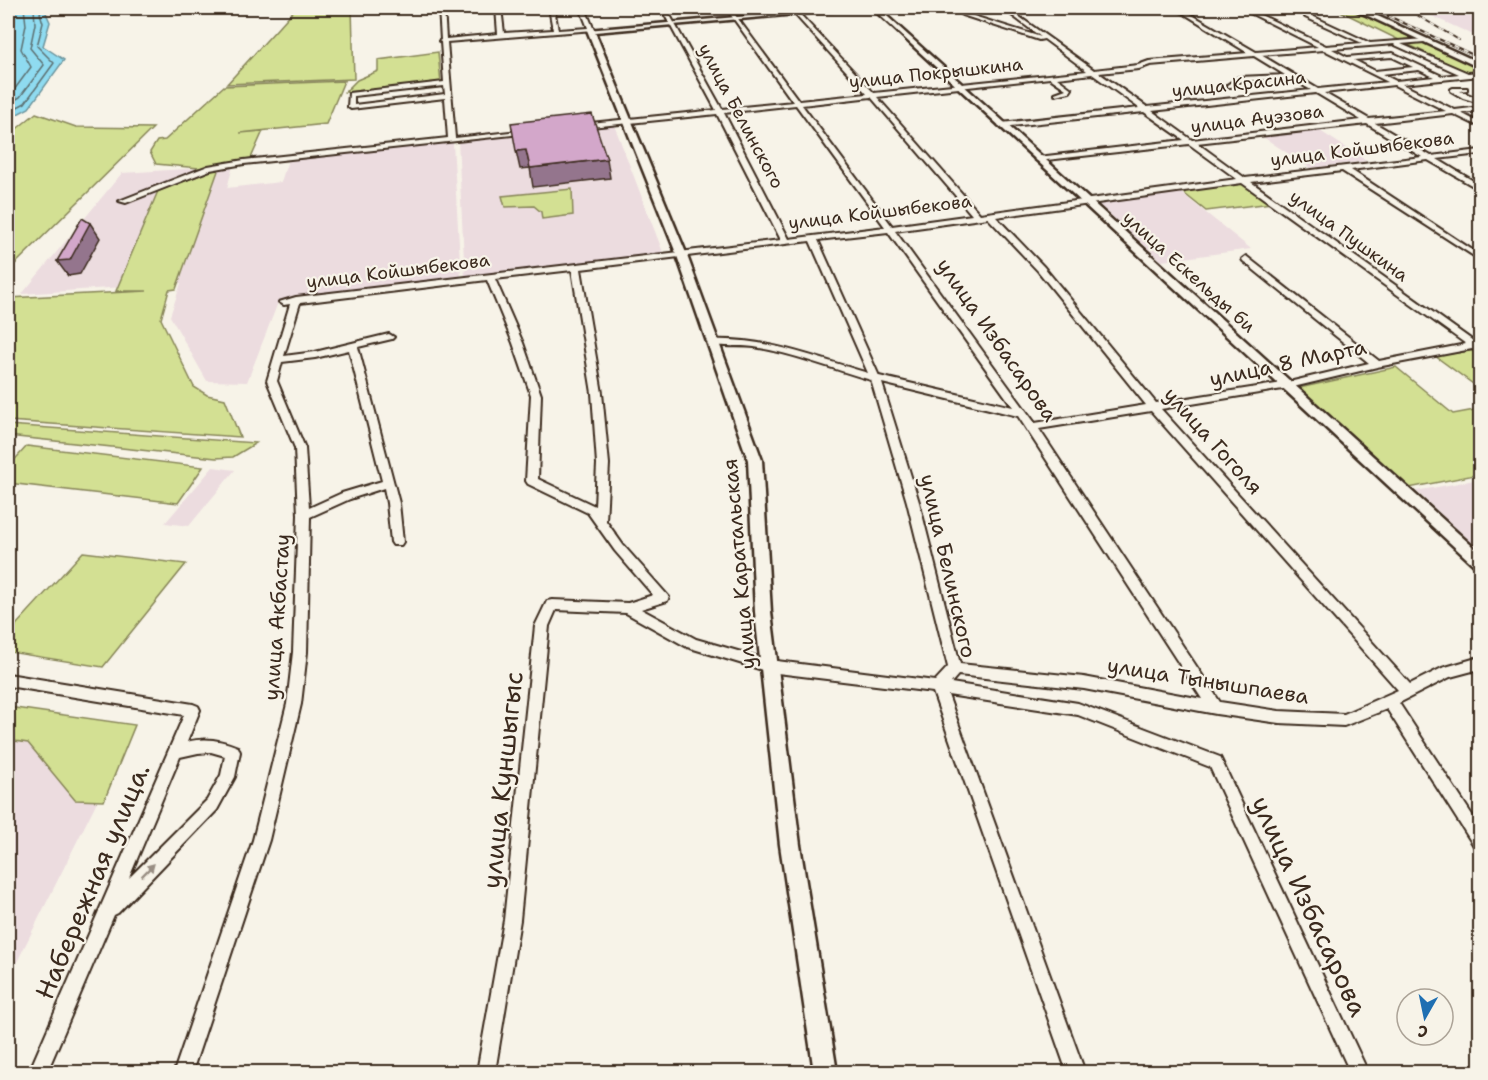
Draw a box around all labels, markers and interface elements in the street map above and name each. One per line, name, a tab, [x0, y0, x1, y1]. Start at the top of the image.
street label: улица Белинского	[693, 39, 789, 193]
street label: улица Покрышкина	[848, 52, 1024, 94]
street label: улица Красина	[1171, 65, 1307, 103]
street label: улица Ауэзова	[1189, 99, 1325, 139]
street label: улица Койшыбекова	[1269, 126, 1455, 172]
street label: улица Пушкина	[1285, 185, 1413, 287]
street label: улица Койшыбекова	[787, 189, 973, 235]
street label: улица Ескельды би	[1117, 206, 1261, 338]
street label: улица Койшыбекова	[305, 248, 491, 294]
street label: улица Избасарова	[930, 253, 1064, 427]
street label: улица 8 Марта	[1207, 333, 1369, 393]
street label: улица Гоголя	[1157, 381, 1269, 501]
street label: улица Каратальская	[716, 457, 762, 671]
street label: улица Белинского	[913, 471, 983, 661]
street label: улица Акбастау	[257, 533, 297, 701]
street label: улица Тынышпаева	[1105, 651, 1311, 711]
street label: улица Куншыгыс	[473, 670, 531, 890]
street label: Набережная улица.	[26, 758, 158, 1004]
street label: улица Избасарова	[1244, 790, 1376, 1022]
one-way arrow	[140, 864, 154, 878]
north arrow	[1395, 987, 1455, 1047]
text: С	[1416, 1020, 1429, 1042]

